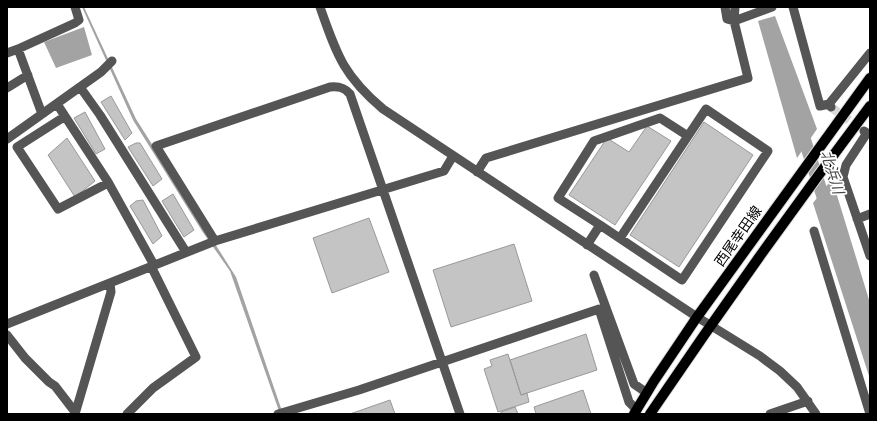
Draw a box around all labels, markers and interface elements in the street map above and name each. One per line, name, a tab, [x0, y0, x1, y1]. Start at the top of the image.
water label: 北浜川	[817, 148, 849, 198]
street label: 西尾幸田線	[711, 202, 765, 270]

